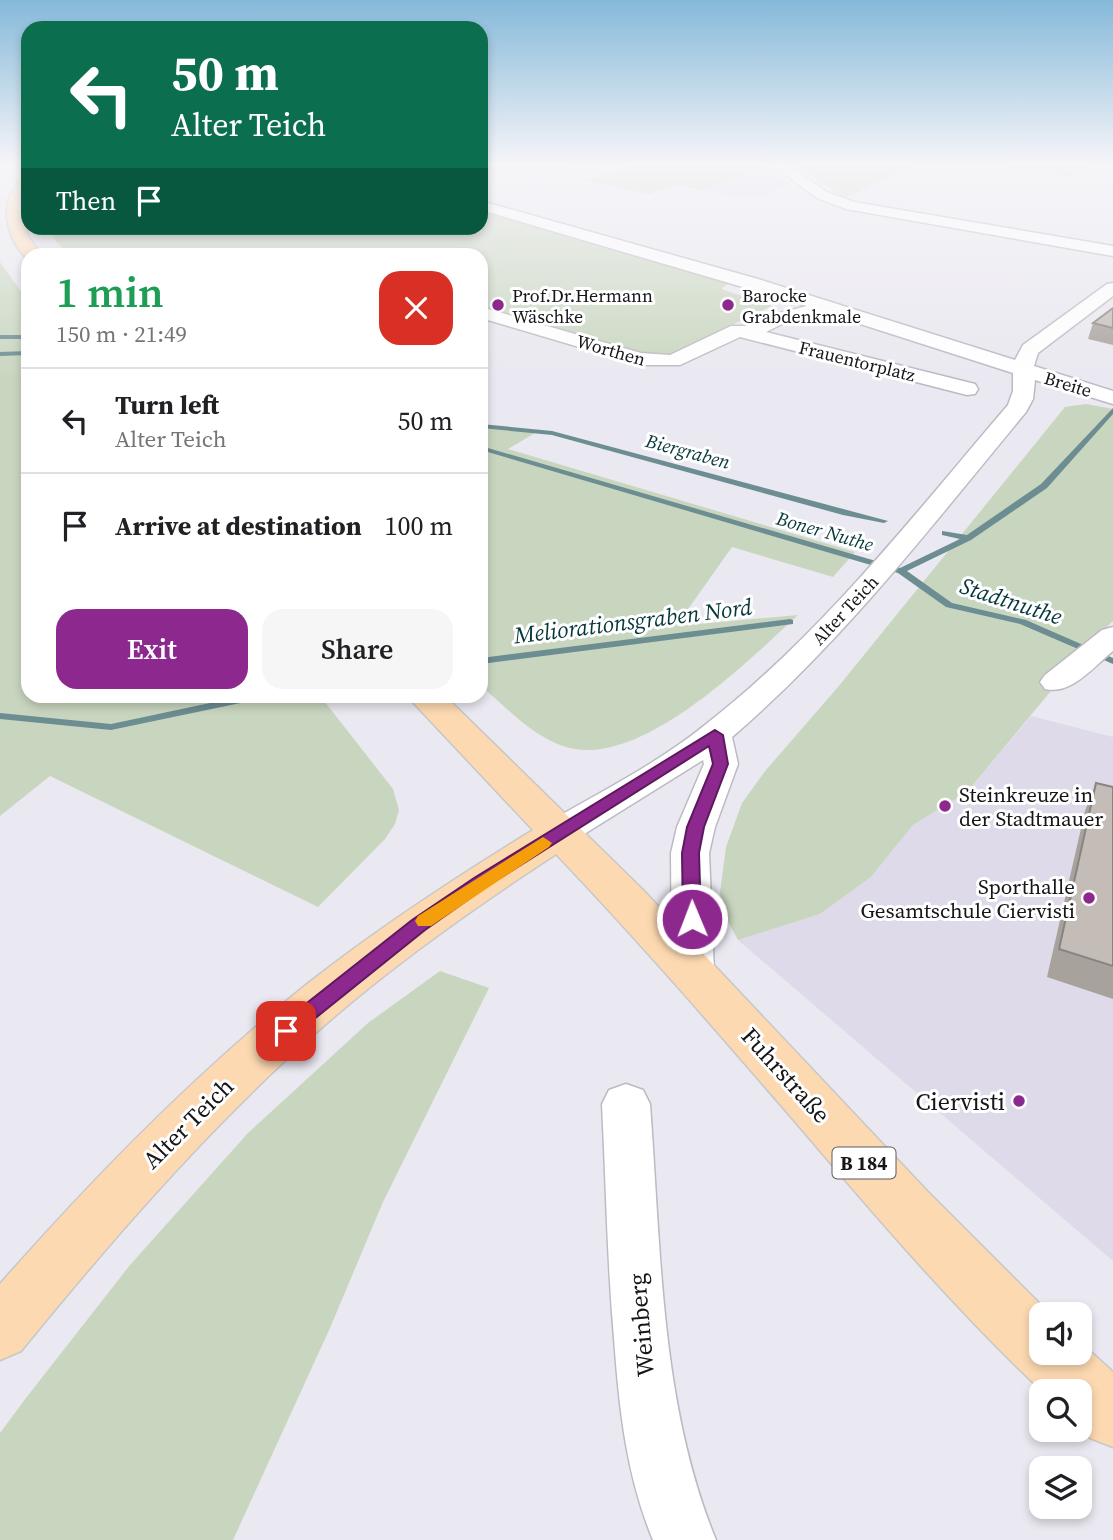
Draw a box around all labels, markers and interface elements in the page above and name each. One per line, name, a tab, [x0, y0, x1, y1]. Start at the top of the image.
text: 50 m	[171, 39, 279, 106]
icon: left	[56, 49, 147, 140]
text: Alter Teich	[171, 103, 326, 147]
icon: arrive	[130, 182, 168, 220]
text: Then	[56, 183, 116, 219]
text: 1 min	[56, 263, 164, 321]
button: close	[379, 271, 453, 345]
place label: Prof.Dr.Hermann Wäschke	[512, 283, 653, 329]
place label: Barocke Grabdenkmale	[742, 283, 861, 329]
marker: Prof.Dr.Hermann Wäschke	[490, 297, 506, 313]
marker: Barocke Grabdenkmale	[720, 297, 736, 313]
text: 150 m · 21:49	[56, 318, 187, 350]
street label: Worthen	[574, 328, 648, 372]
street label: Frauentorplatz	[796, 334, 918, 388]
street label: Breite	[1041, 365, 1095, 403]
text: Turn left	[115, 387, 219, 423]
icon: left	[56, 402, 94, 440]
text: 50 m	[398, 403, 453, 439]
text: Alter Teich	[115, 423, 227, 455]
water label: Biergraben	[642, 427, 733, 475]
water label: Boner Nuthe	[773, 504, 877, 557]
icon: arrive	[56, 507, 94, 545]
text: Arrive at destination	[115, 508, 362, 544]
text: 100 m	[385, 508, 453, 544]
street label: Alter Teich	[806, 569, 884, 650]
water label: Stadtnuthe	[956, 570, 1067, 633]
water label: Meliorationsgraben Nord	[511, 591, 754, 652]
button: Exit	[56, 609, 248, 689]
button: Share	[262, 609, 453, 689]
place label: Steinkreuze in der Stadtmauer	[959, 780, 1104, 833]
marker: Steinkreuze in der Stadtmauer	[937, 798, 953, 814]
place label: Sporthalle Gesamtschule Ciervisti	[861, 872, 1075, 925]
position arrow	[655, 882, 729, 956]
marker: Sporthalle Gesamtschule Ciervisti	[1081, 890, 1097, 906]
pin	[256, 1001, 316, 1061]
icon: arrive	[267, 1012, 305, 1050]
street label: Fuhrstraße	[734, 1020, 838, 1130]
street label: Alter Teich	[135, 1070, 241, 1176]
place label: Ciervisti	[915, 1085, 1005, 1118]
marker: Ciervisti	[1011, 1093, 1027, 1109]
road number: B 184	[832, 1148, 896, 1178]
street label: Weinberg	[620, 1272, 662, 1378]
map controls	[1029, 1302, 1092, 1519]
button: sound	[1029, 1302, 1092, 1365]
button: search	[1029, 1379, 1092, 1442]
button: layers	[1029, 1456, 1092, 1519]

